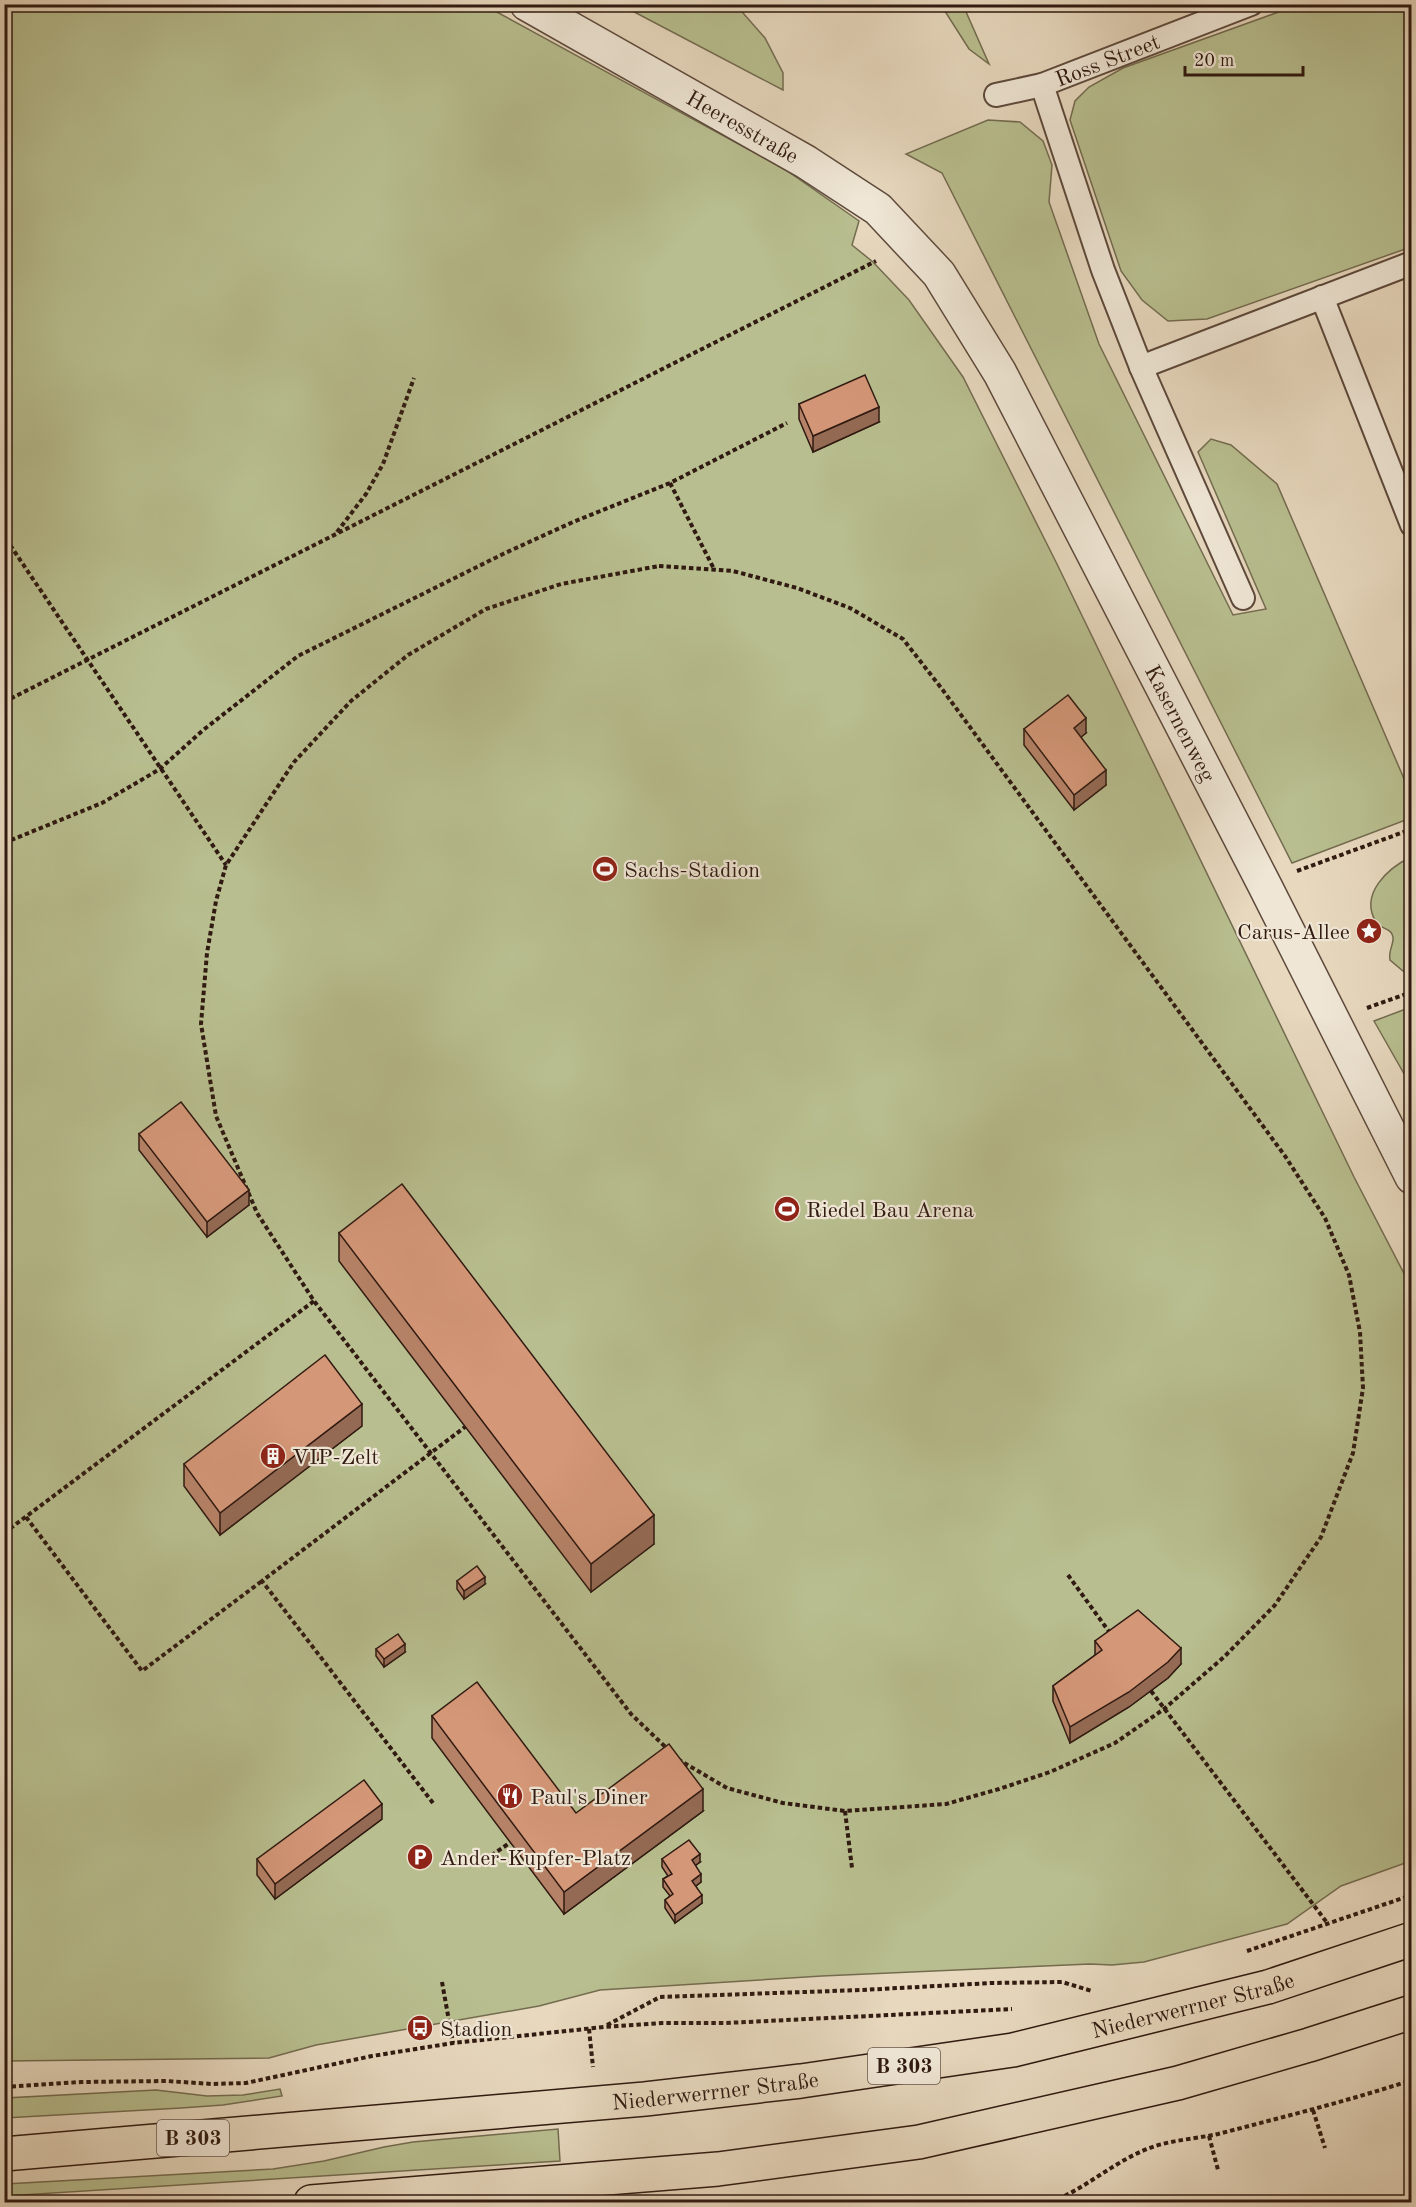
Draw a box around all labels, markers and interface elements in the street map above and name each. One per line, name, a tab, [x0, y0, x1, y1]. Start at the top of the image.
street label: Ross Street	[1053, 31, 1163, 92]
scale bar	[1185, 39, 1304, 77]
text: 20 m	[1194, 52, 1234, 70]
street label: Heeresstraße	[682, 88, 802, 168]
street label: Kasernenweg	[1140, 662, 1218, 786]
sports icon: Sachs-Stadion	[590, 854, 620, 884]
place label: Sachs-Stadion	[624, 860, 760, 882]
place icon: Carus-Allee	[1354, 916, 1384, 946]
place label: Carus-Allee	[1237, 922, 1350, 944]
sports icon: Riedel Bau Arena	[772, 1194, 802, 1224]
place label: Riedel Bau Arena	[806, 1200, 974, 1222]
building icon: VIP-Zelt	[258, 1441, 288, 1471]
place label: VIP-Zelt	[292, 1447, 379, 1469]
restaurant icon: Paul's Diner	[495, 1781, 525, 1811]
place label: Paul's Diner	[530, 1787, 648, 1809]
parking icon: Ander-Kupfer-Platz	[405, 1842, 435, 1872]
place label: Ander-Kupfer-Platz	[440, 1848, 631, 1870]
street label: Niederwerrner Straße	[1090, 1970, 1297, 2043]
bus stop icon: Stadion	[405, 2013, 435, 2043]
place label: Stadion	[440, 2019, 513, 2041]
road number: B 303	[868, 2048, 940, 2084]
street label: Niederwerrner Straße	[611, 2070, 820, 2115]
road number: B 303	[157, 2120, 229, 2156]

